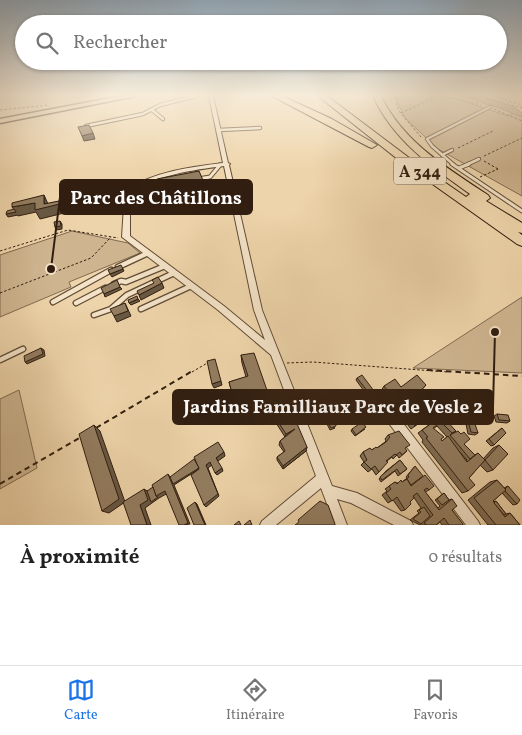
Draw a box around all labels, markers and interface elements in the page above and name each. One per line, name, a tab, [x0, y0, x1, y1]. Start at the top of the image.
search box	[15, 15, 507, 70]
icon: search	[33, 29, 61, 57]
text: Rechercher	[73, 30, 167, 56]
road number: A 344	[394, 158, 446, 185]
callout: Parc des Châtillons	[60, 180, 252, 214]
text: Parc des Châtillons	[70, 186, 242, 212]
callout: Jardins Familliaux Parc de Vesle 2	[173, 390, 493, 424]
text: Jardins Familliaux Parc de Vesle 2	[182, 395, 483, 421]
text: À proximité	[20, 543, 139, 572]
text: 0 résultats	[428, 547, 502, 569]
tab: Carte	[64, 676, 98, 725]
tab: Itinéraire	[226, 676, 285, 725]
tab: Favoris	[413, 676, 458, 725]

